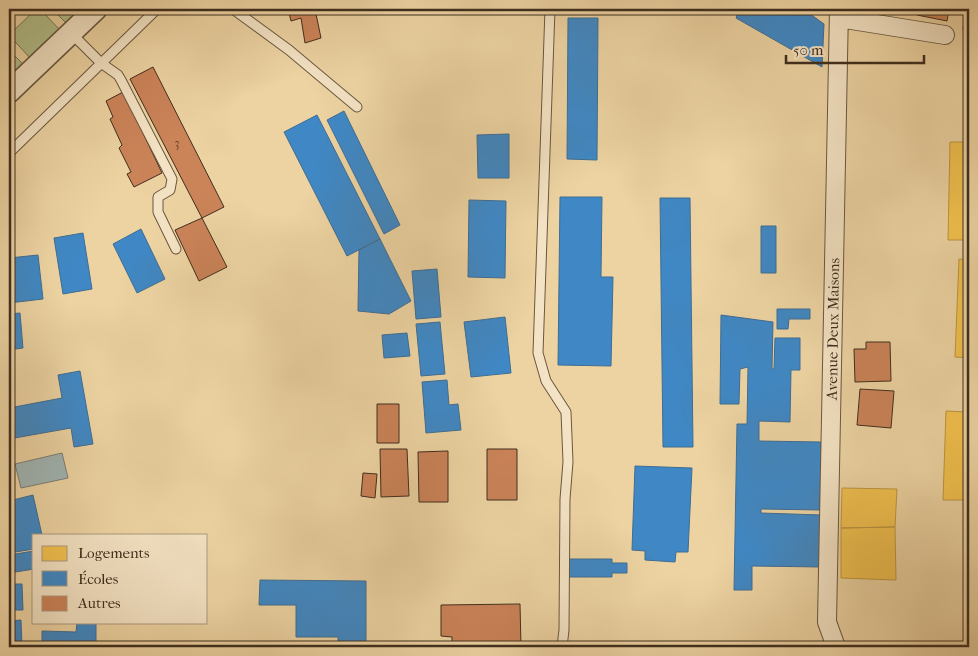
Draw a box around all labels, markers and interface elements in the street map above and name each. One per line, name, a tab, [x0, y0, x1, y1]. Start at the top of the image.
scale bar	[786, 32, 923, 64]
text: 50 m	[793, 41, 824, 59]
house number: 3	[175, 136, 180, 150]
street label: Avenue Deux Maisons	[823, 257, 843, 401]
legend	[32, 534, 208, 624]
text: Logements	[78, 544, 150, 562]
text: Écoles	[78, 570, 119, 588]
text: Autres	[77, 594, 121, 612]

